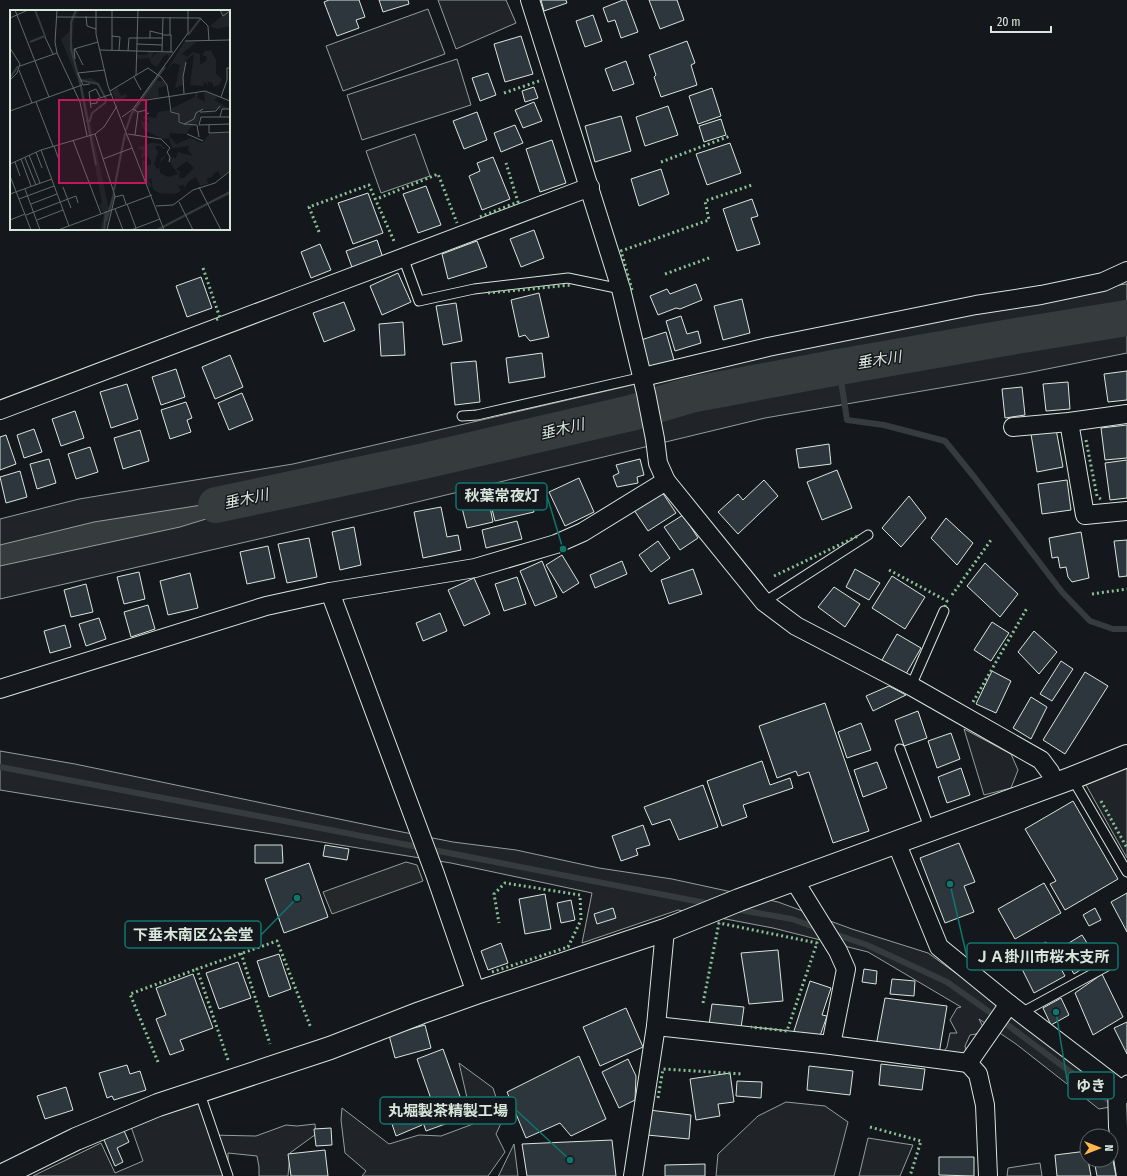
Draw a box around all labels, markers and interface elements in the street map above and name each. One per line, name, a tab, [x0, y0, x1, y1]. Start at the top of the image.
scale bar	[991, 8, 1051, 34]
inset map	[10, 10, 230, 230]
text: 20 m	[997, 15, 1021, 29]
water label: 垂木川	[855, 347, 905, 372]
water label: 垂木川	[538, 415, 588, 443]
callout: 秋葉常夜灯	[456, 483, 547, 510]
water label: 垂木川	[222, 485, 272, 512]
text: 秋葉常夜灯	[464, 487, 540, 505]
callout: 下垂木南区公会堂	[125, 921, 261, 948]
text: 下垂木南区公会堂	[133, 926, 253, 944]
callout: ＪＡ掛川市桜木支所	[967, 943, 1118, 970]
text: ＪＡ掛川市桜木支所	[974, 948, 1110, 966]
callout: ゆき	[1068, 1072, 1114, 1099]
text: ゆき	[1076, 1077, 1106, 1095]
callout: 丸堀製茶精製工場	[380, 1097, 516, 1124]
text: 丸堀製茶精製工場	[388, 1102, 508, 1120]
north arrow	[1079, 1128, 1119, 1168]
text: N	[1102, 1145, 1115, 1151]

